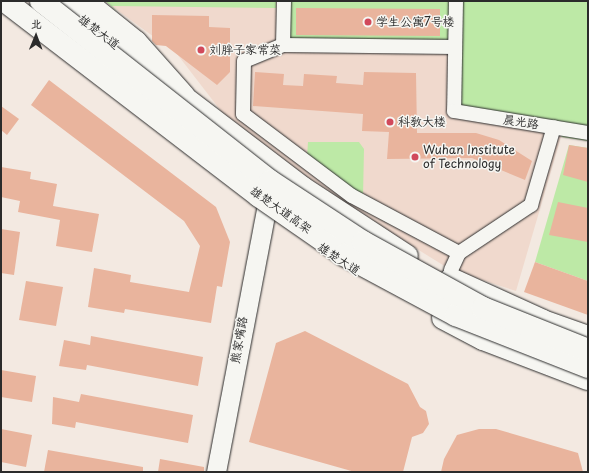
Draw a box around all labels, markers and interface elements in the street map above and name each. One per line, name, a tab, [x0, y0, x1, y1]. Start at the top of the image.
street label: 雄楚大道	[75, 12, 123, 52]
text: 北	[31, 15, 42, 32]
place label: 学生公寓7号楼	[376, 15, 455, 29]
north arrow	[16, 16, 56, 56]
marker: 学生公寓7号楼	[363, 17, 373, 27]
place label: 刘胖子家常菜	[209, 43, 281, 57]
marker: 刘胖子家常菜	[196, 45, 206, 55]
street label: 晨光路	[502, 112, 540, 132]
place label: 科教大楼	[398, 115, 446, 129]
marker: 科教大楼	[385, 117, 395, 127]
place label: Wuhan Institute of Technology	[423, 143, 515, 171]
marker: Wuhan Institute of Technology	[410, 152, 420, 162]
street label: 雄楚大道高架	[247, 183, 315, 237]
street label: 雄楚大道	[315, 240, 363, 278]
street label: 熊家嘴路	[228, 315, 250, 365]

